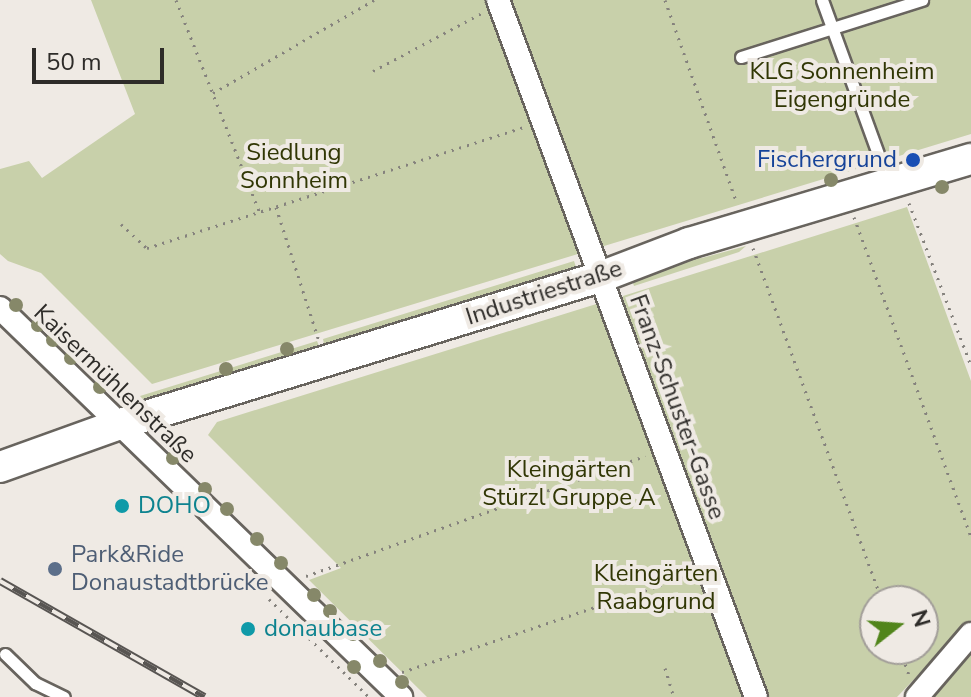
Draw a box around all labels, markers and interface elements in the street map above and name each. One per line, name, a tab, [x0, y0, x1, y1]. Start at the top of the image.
scale bar	[36, 32, 168, 82]
text: 50 m	[46, 46, 102, 78]
park label: KLG Sonnenheim Eigengründe	[749, 58, 935, 114]
park label: Siedlung Sonnheim	[240, 139, 348, 195]
place label: Fischergrund	[757, 146, 897, 174]
marker: Fischergrund	[904, 151, 922, 169]
street label: Industriestraße	[462, 254, 626, 332]
street label: Franz-Schuster-Gasse	[623, 291, 731, 523]
street label: Kaisermühlenstraße	[27, 299, 203, 469]
park label: Kleingärten Stürzl Gruppe A	[482, 456, 656, 512]
place label: DOHO	[138, 492, 211, 520]
marker: DOHO	[113, 497, 131, 515]
place label: Park&Ride Donaustadtbrücke	[71, 541, 269, 597]
marker: Park&Ride Donaustadtbrücke	[46, 560, 64, 578]
park label: Kleingärten Raabgrund	[594, 560, 718, 616]
north arrow	[859, 585, 939, 665]
text: N	[903, 606, 937, 631]
place label: donaubase	[264, 615, 382, 643]
marker: donaubase	[239, 620, 257, 638]

